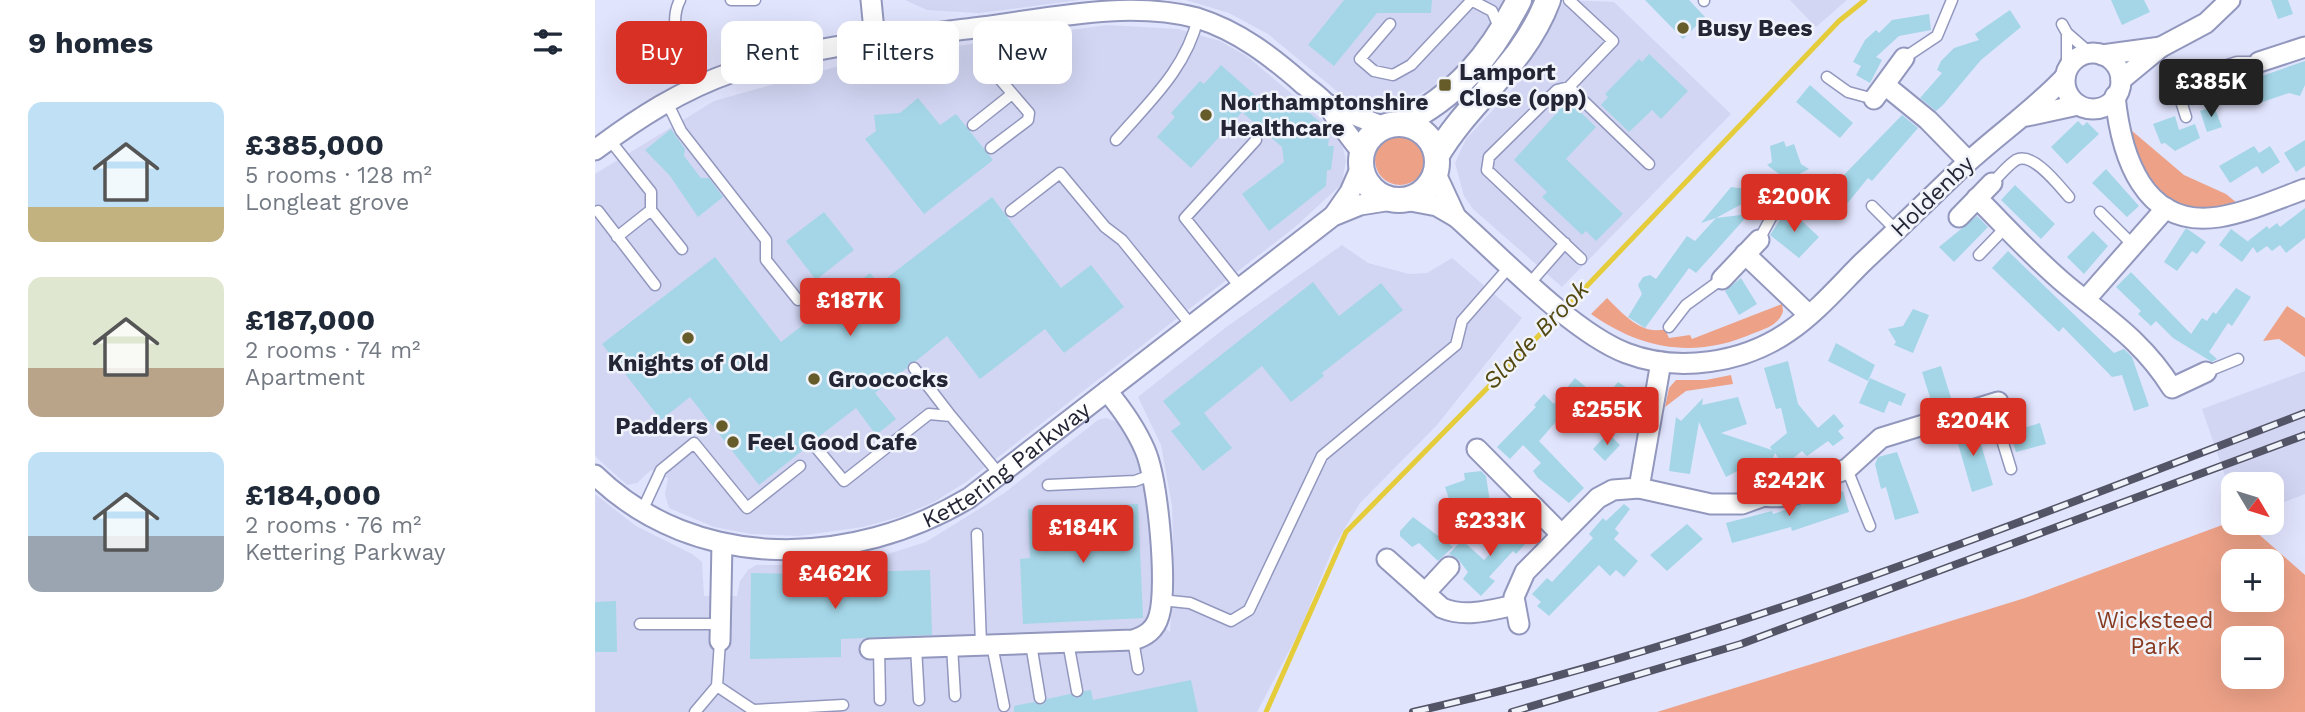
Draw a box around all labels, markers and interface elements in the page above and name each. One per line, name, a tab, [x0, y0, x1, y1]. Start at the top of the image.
place label: Busy Bees	[1697, 15, 1813, 42]
marker: Busy Bees	[1675, 20, 1691, 36]
chip: Buy	[616, 21, 707, 84]
chip: Rent	[721, 21, 823, 84]
chip: Filters	[837, 21, 959, 84]
chip: New	[973, 21, 1072, 84]
icon: filters	[529, 23, 567, 61]
text: 9 homes	[28, 25, 153, 60]
place label: Lamport Close (opp)	[1459, 59, 1587, 112]
pin: £385K	[2162, 60, 2260, 119]
text: £385K	[2175, 68, 2247, 95]
marker: Lamport Close (opp)	[1437, 77, 1453, 93]
place label: Northamptonshire Healthcare	[1220, 89, 1429, 142]
marker: Northamptonshire Healthcare	[1198, 107, 1214, 123]
text: £385,000	[245, 127, 384, 162]
icon: home	[84, 130, 168, 214]
street label: Holdenby	[1885, 150, 1980, 243]
text: 5 rooms · 128 m²	[245, 162, 432, 189]
pin: £200K	[1745, 174, 1843, 234]
text: £200K	[1757, 183, 1831, 210]
text: Longleat grove	[245, 189, 409, 216]
water label: Slade Brook	[1477, 274, 1595, 395]
pin: £187K	[801, 278, 899, 338]
text: £187K	[816, 287, 884, 314]
text: £187,000	[245, 302, 375, 337]
icon: home	[84, 305, 168, 389]
marker: Knights of Old	[680, 330, 696, 346]
text: 2 rooms · 74 m²	[245, 337, 420, 364]
place label: Knights of Old	[607, 350, 769, 377]
text: Apartment	[245, 364, 365, 391]
place label: Groococks	[828, 366, 948, 393]
marker: Groococks	[806, 371, 822, 387]
pin: £255K	[1558, 388, 1656, 447]
street label: Kettering Parkway	[918, 396, 1096, 534]
text: £255K	[1572, 396, 1642, 423]
pin: £204K	[1924, 398, 2022, 458]
text: £204K	[1936, 407, 2010, 434]
place label: Padders	[615, 413, 708, 440]
marker: Padders	[714, 418, 730, 434]
place label: Feel Good Cafe	[747, 429, 917, 456]
marker: Feel Good Cafe	[725, 434, 741, 450]
pin: £242K	[1740, 458, 1838, 518]
text: £242K	[1753, 467, 1825, 494]
north arrow	[2221, 472, 2284, 536]
map controls	[2221, 472, 2284, 689]
text: £184,000	[245, 477, 381, 512]
icon: home	[84, 480, 168, 564]
pin: £233K	[1441, 498, 1539, 558]
pin: £184K	[1034, 505, 1132, 565]
text: £233K	[1454, 507, 1526, 534]
text: 2 rooms · 76 m²	[245, 512, 421, 539]
text: £184K	[1048, 514, 1118, 541]
text: Kettering Parkway	[245, 539, 446, 566]
button: +	[2221, 549, 2284, 612]
pin: £462K	[786, 552, 884, 611]
text: £462K	[799, 560, 871, 587]
park label: Wicksteed Park	[2097, 607, 2213, 660]
button: −	[2221, 626, 2284, 689]

